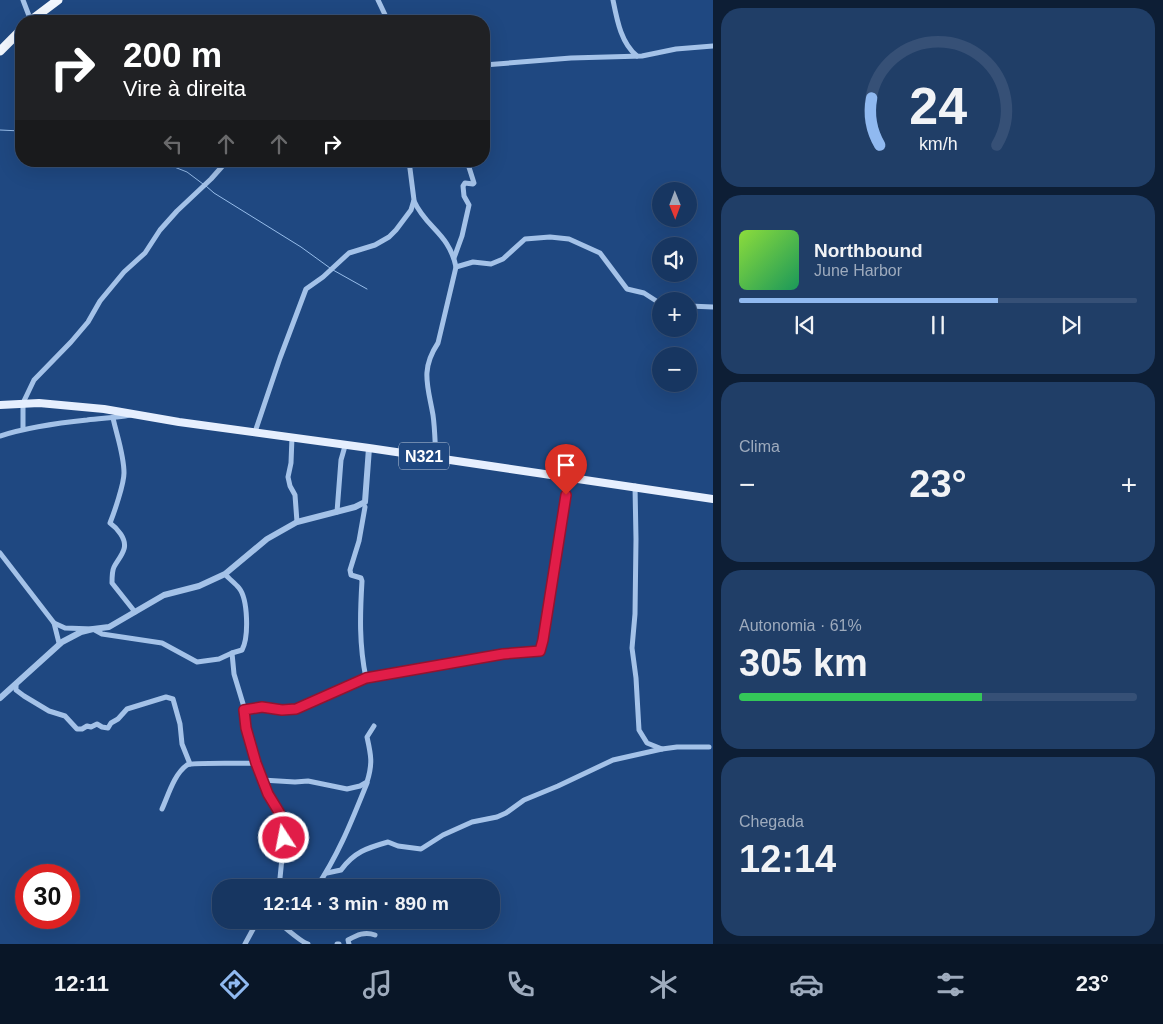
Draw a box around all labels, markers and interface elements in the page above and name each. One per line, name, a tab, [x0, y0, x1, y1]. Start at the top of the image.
icon: right	[40, 35, 105, 100]
text: 200 m	[123, 35, 222, 74]
text: Vire à direita	[123, 76, 246, 101]
text: 24	[909, 77, 967, 135]
icon: left	[159, 130, 187, 158]
icon: ahead	[212, 130, 240, 158]
icon: ahead	[265, 130, 293, 158]
icon: right	[318, 130, 346, 158]
text: km/h	[919, 134, 957, 154]
north arrow	[652, 182, 698, 228]
map controls	[652, 182, 697, 392]
button: sound	[652, 237, 697, 282]
text: Northbound	[814, 240, 923, 261]
text: June Harbor	[814, 262, 902, 279]
button: +	[652, 292, 697, 337]
icon: previous	[791, 311, 819, 339]
icon: pause	[924, 311, 952, 339]
icon: next	[1057, 311, 1085, 339]
button: −	[652, 347, 697, 392]
text: Clima	[739, 438, 780, 455]
road number: N321	[399, 442, 449, 470]
pin	[545, 444, 587, 495]
icon: arrive	[552, 451, 580, 479]
text: 23°	[909, 463, 967, 505]
text: −	[739, 469, 755, 500]
text: +	[1121, 469, 1137, 500]
text: Autonomia · 61%	[739, 617, 862, 634]
text: 305 km	[739, 642, 868, 684]
position arrow	[257, 811, 309, 863]
text: Chegada	[739, 813, 804, 830]
text: 12:14	[739, 838, 836, 880]
speed limit sign: 30	[15, 864, 80, 929]
text: 12:14 · 3 min · 890 m	[263, 893, 449, 914]
icon: directions	[217, 967, 252, 1002]
icon: music	[360, 967, 395, 1002]
icon: phone	[503, 967, 538, 1002]
icon: climate	[646, 967, 681, 1002]
icon: car	[789, 967, 824, 1002]
icon: filters	[933, 967, 968, 1002]
text: 12:11	[54, 971, 109, 996]
text: 23°	[1076, 971, 1109, 996]

